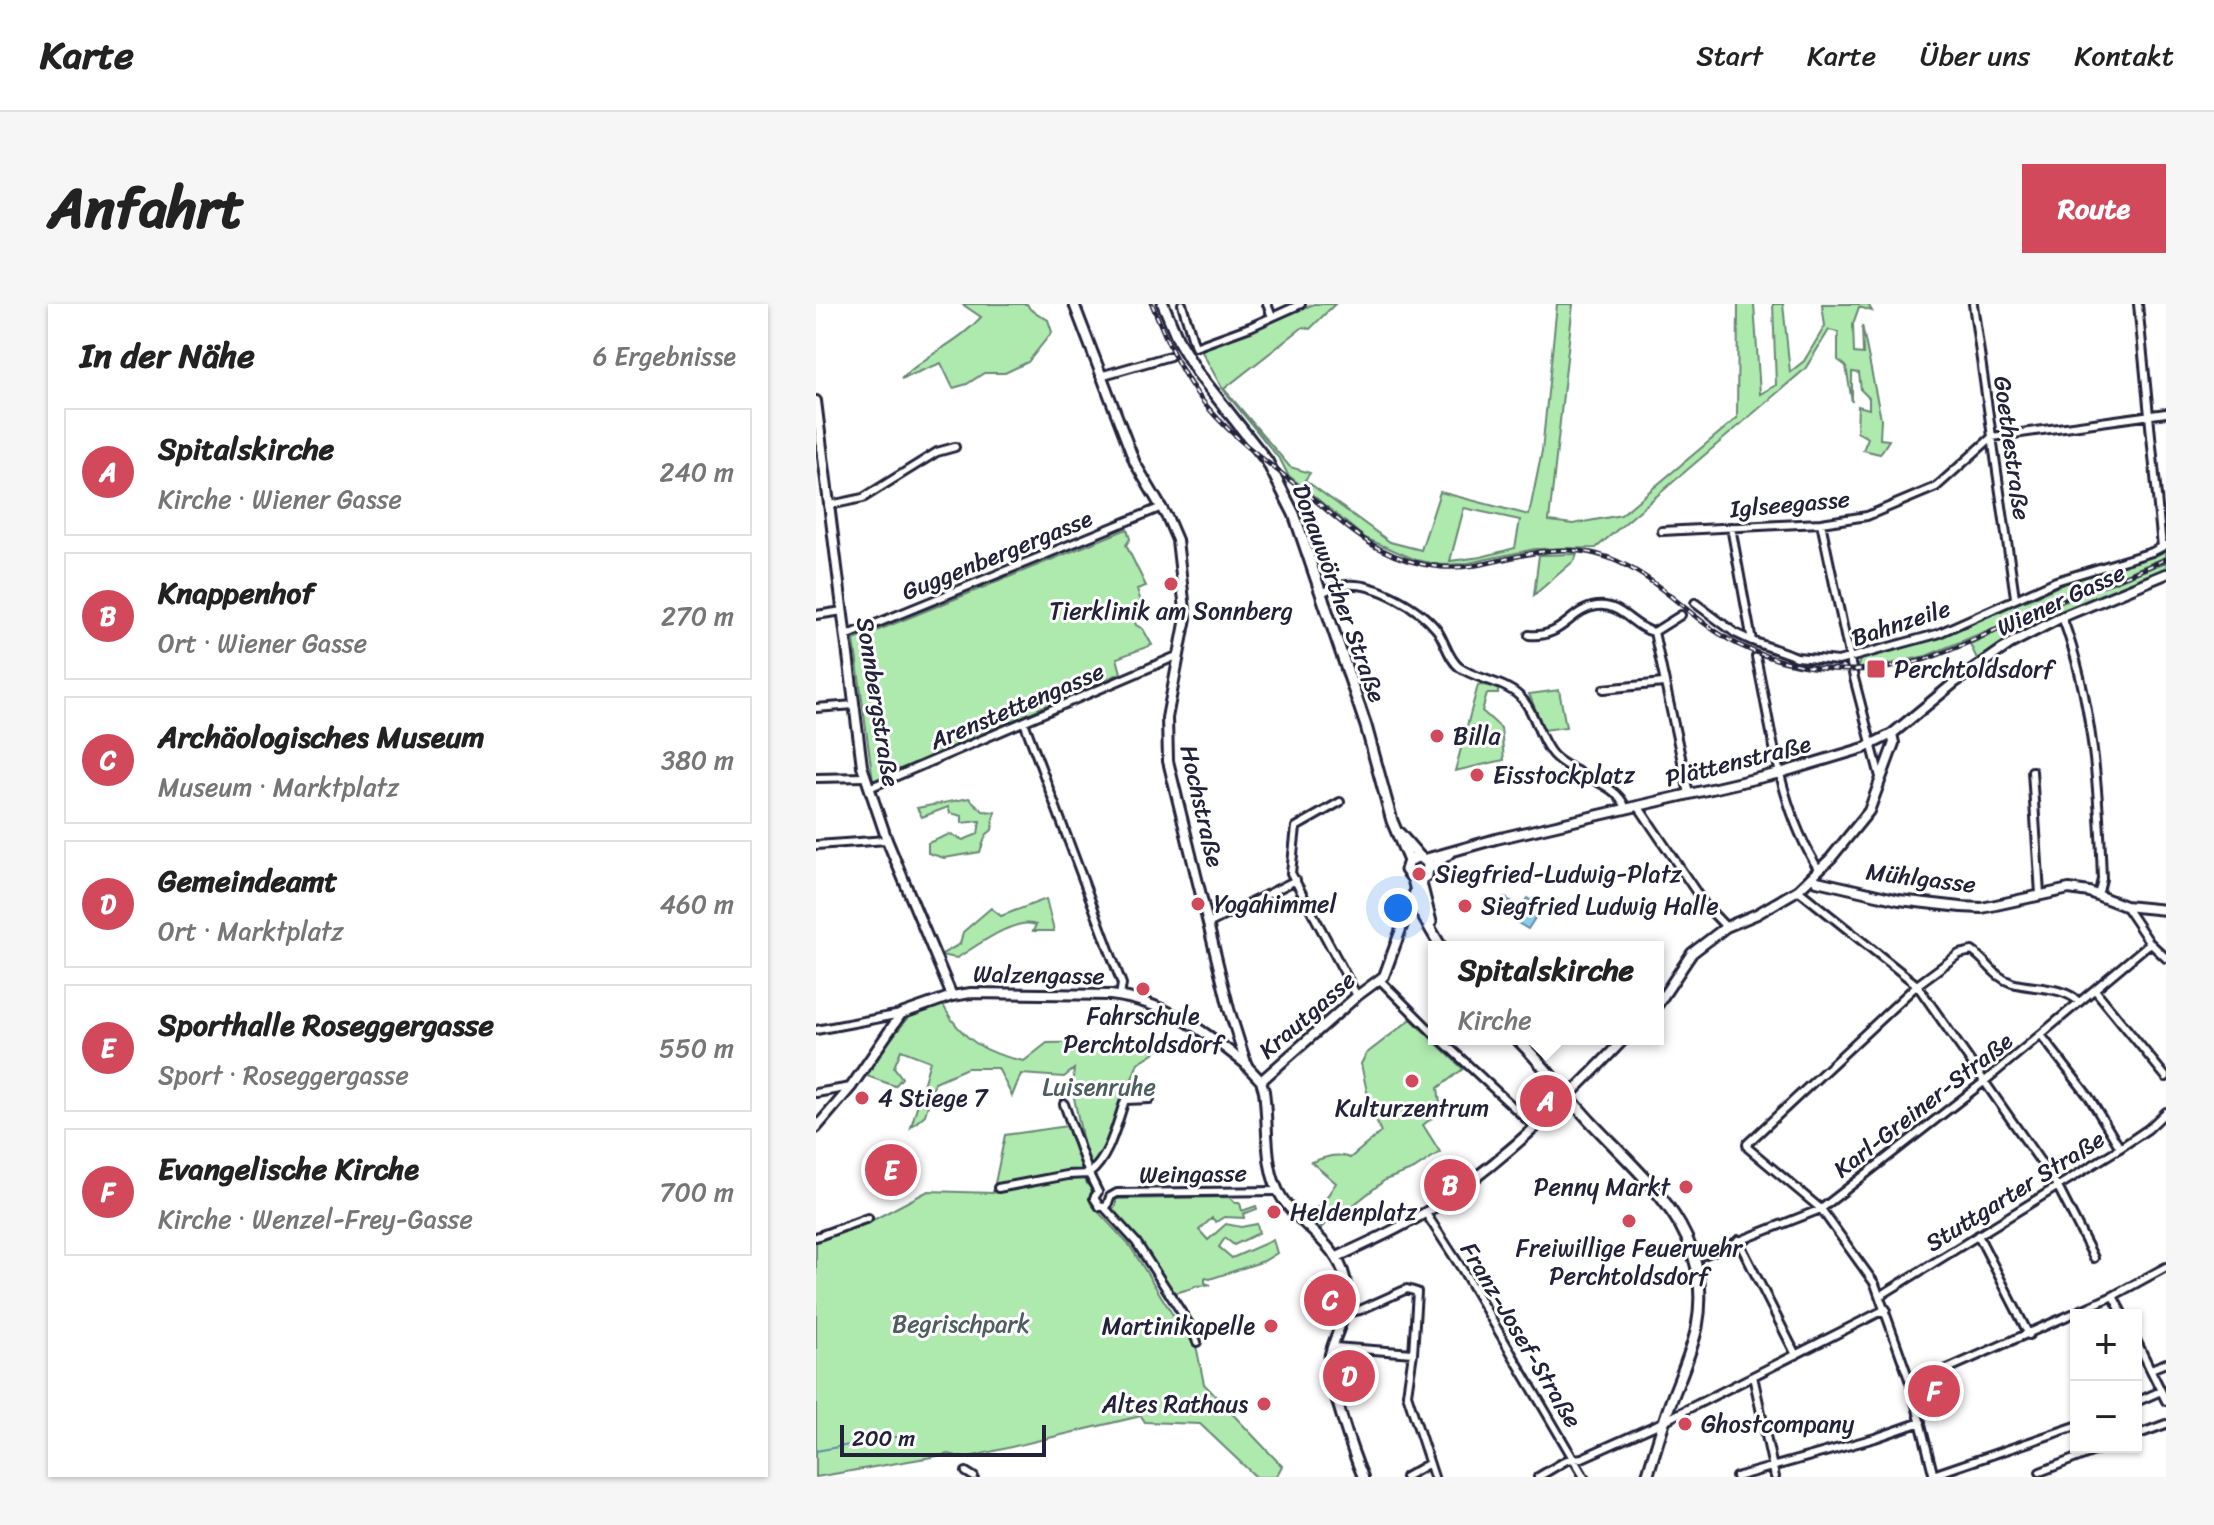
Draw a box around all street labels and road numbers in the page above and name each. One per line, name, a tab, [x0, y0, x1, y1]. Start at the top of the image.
street label: Goethestraße	[1981, 373, 2043, 523]
street label: Donauwörther Straße	[1280, 478, 1398, 709]
street label: Iglseegasse	[1727, 478, 1852, 530]
street label: Guggenbergergasse	[895, 497, 1099, 612]
street label: Wiener Gasse	[1989, 552, 2133, 648]
street label: Bahnzeile	[1846, 587, 1956, 659]
street label: Sonnbergstraße	[844, 614, 912, 790]
street label: Arenstettengasse	[922, 650, 1111, 762]
street label: Plättenstraße	[1661, 723, 1816, 799]
street label: Hochstraße	[1168, 741, 1237, 872]
street label: Mühlgasse	[1864, 850, 1978, 906]
street label: Walzengasse	[973, 953, 1105, 997]
street label: Krautgasse	[1249, 960, 1365, 1070]
street label: Karl-Greiner-Straße	[1824, 1021, 2023, 1189]
street label: Stuttgarter Straße	[1917, 1119, 2113, 1263]
street label: Weingasse	[1139, 1152, 1247, 1196]
street label: Franz-Josef-Straße	[1449, 1234, 1593, 1436]

